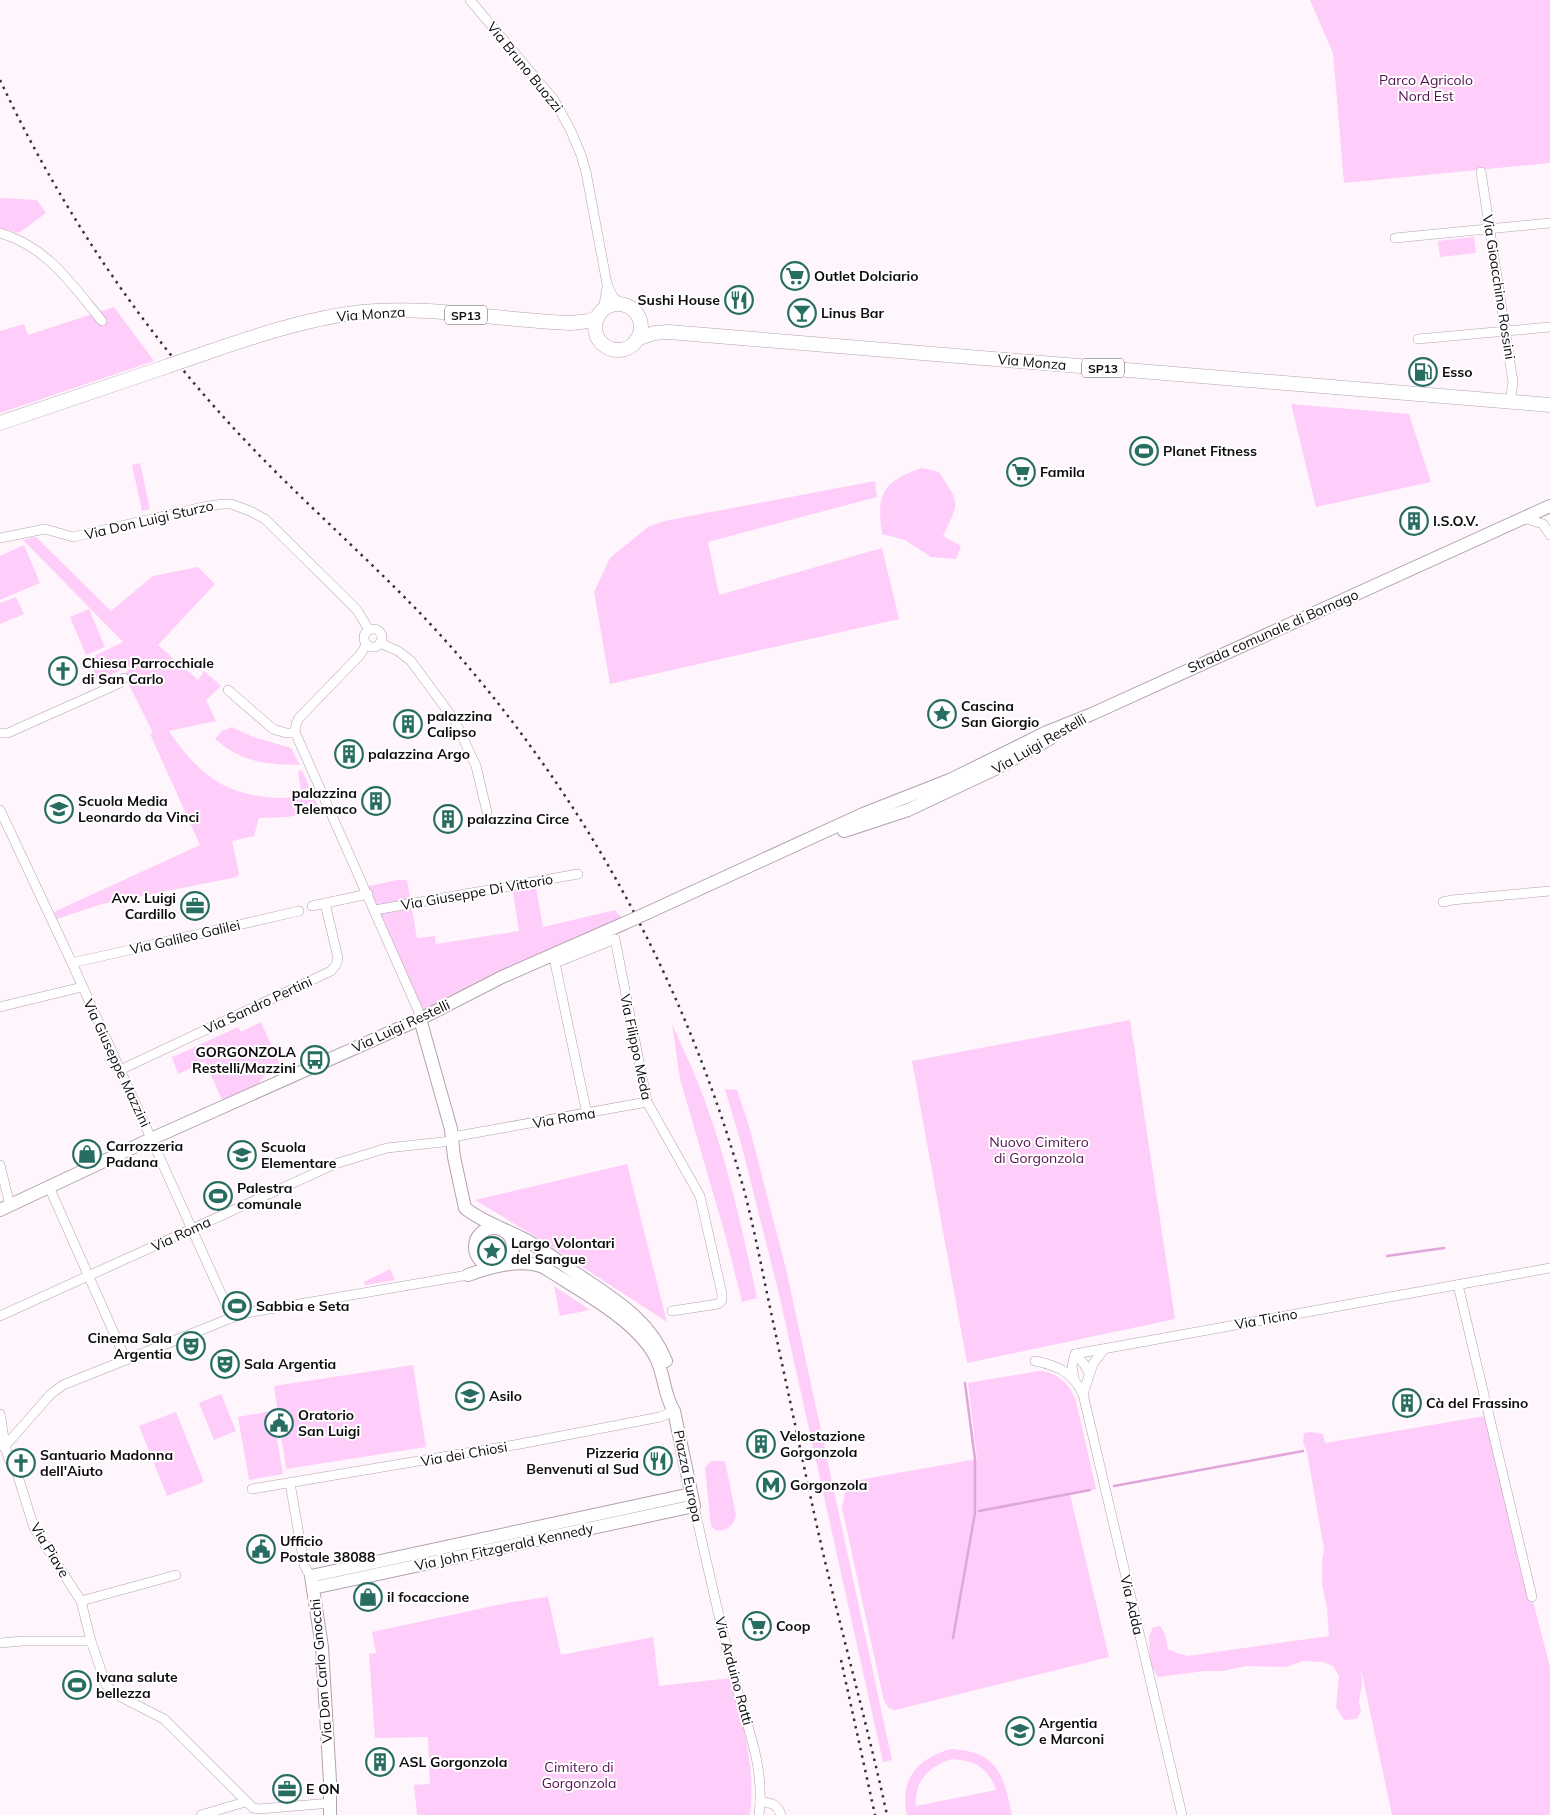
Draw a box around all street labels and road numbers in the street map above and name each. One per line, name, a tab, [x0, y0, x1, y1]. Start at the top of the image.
street label: Via Bruno Buozzi	[483, 18, 567, 116]
street label: Via Gioacchino Rossini	[1479, 213, 1519, 361]
street label: Via Monza	[336, 303, 406, 325]
road number: SP13	[445, 306, 487, 324]
street label: Via Monza	[997, 350, 1067, 374]
road number: SP13	[1082, 358, 1124, 378]
street label: Via Don Luigi Sturzo	[83, 496, 215, 544]
street label: Strada comunale di Bornago	[1185, 585, 1361, 677]
street label: Via Luigi Restelli	[989, 710, 1089, 778]
street label: Via Giuseppe Di Vittorio	[400, 870, 554, 914]
street label: Via Galileo Galilei	[128, 916, 242, 958]
street label: Via Sandro Pertini	[201, 972, 315, 1038]
street label: Via Filippo Meda	[616, 992, 656, 1102]
street label: Via Luigi Restelli	[349, 995, 453, 1057]
street label: Via Giuseppe Mazzini	[79, 996, 155, 1130]
street label: Via Roma	[531, 1104, 597, 1132]
street label: Via Roma	[148, 1212, 214, 1256]
street label: Via Ticino	[1233, 1305, 1299, 1333]
street label: Piazza Europa	[669, 1428, 707, 1524]
street label: Via dei Chiosi	[419, 1438, 509, 1470]
street label: Via Piave	[27, 1519, 73, 1581]
street label: Via John Fitzgerald Kennedy	[413, 1519, 595, 1575]
street label: Via Adda	[1116, 1573, 1148, 1637]
street label: Via Don Carlo Gnocchi	[306, 1598, 336, 1744]
street label: Via Arduino Ratti	[711, 1615, 757, 1727]

